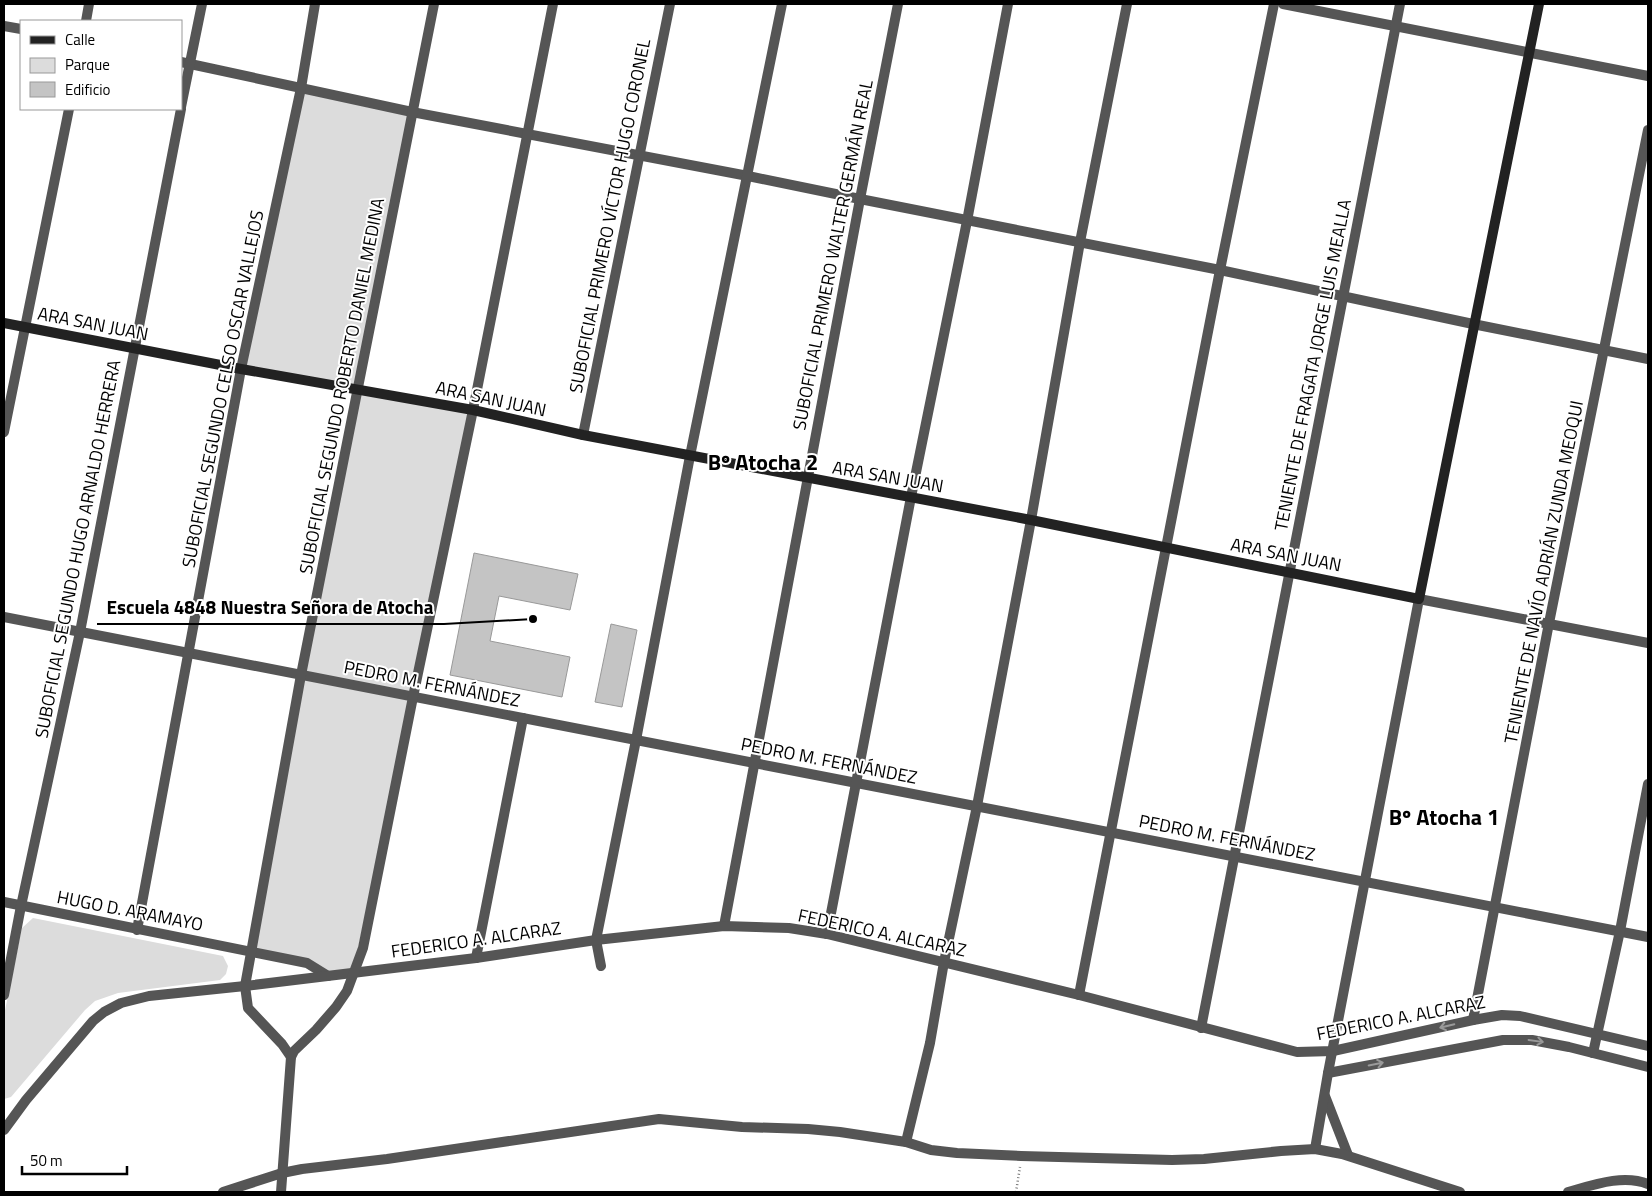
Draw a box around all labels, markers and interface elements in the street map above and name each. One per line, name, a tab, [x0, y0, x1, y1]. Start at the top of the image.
legend	[20, 20, 182, 110]
text: Calle	[65, 28, 95, 51]
street label: SUBOFICIAL PRIMERO VÍCTOR HUGO CORONEL	[562, 36, 657, 395]
text: Parque	[65, 53, 110, 76]
street label: SUBOFICIAL PRIMERO WALTER GERMÁN REAL	[785, 77, 880, 432]
text: Edificio	[65, 78, 110, 101]
street label: SUBOFICIAL SEGUNDO ROBERTO DANIEL MEDINA	[292, 195, 391, 576]
street label: TENIENTE DE FRAGATA JORGE LUIS MEALLA	[1267, 196, 1358, 533]
street label: SUBOFICIAL SEGUNDO CELSO OSCAR VALLEJOS	[175, 208, 270, 570]
street label: ARA SAN JUAN	[35, 300, 151, 347]
street label: SUBOFICIAL SEGUNDO HUGO ARNALDO HERRERA	[28, 357, 128, 740]
street label: ARA SAN JUAN	[433, 374, 549, 423]
street label: TENIENTE DE NAVÍO ADRIÁN ZUNDA MEOQUI	[1497, 398, 1590, 746]
district label: Bº Atocha 2	[708, 445, 818, 479]
street label: ARA SAN JUAN	[830, 453, 946, 500]
street label: ARA SAN JUAN	[1228, 531, 1344, 578]
callout: Escuela 4848 Nuestra Señora de Atocha	[97, 590, 444, 624]
text: Escuela 4848 Nuestra Señora de Atocha	[107, 592, 434, 621]
street label: PEDRO M. FERNÁNDEZ	[342, 653, 522, 714]
street label: PEDRO M. FERNÁNDEZ	[739, 730, 919, 791]
district label: Bº Atocha 1	[1389, 800, 1499, 834]
street label: PEDRO M. FERNÁNDEZ	[1137, 807, 1317, 868]
street label: HUGO D. ARAMAYO	[55, 883, 205, 938]
street label: FEDERICO A. ALCARAZ	[795, 901, 969, 964]
street label: FEDERICO A. ALCARAZ	[389, 914, 563, 965]
street label: FEDERICO A. ALCARAZ	[1314, 988, 1488, 1047]
one-way arrow	[1439, 1022, 1455, 1031]
one-way arrow	[1528, 1037, 1544, 1047]
one-way arrow	[1368, 1059, 1384, 1068]
scale bar	[22, 1144, 128, 1176]
text: 50 m	[30, 1149, 63, 1172]

